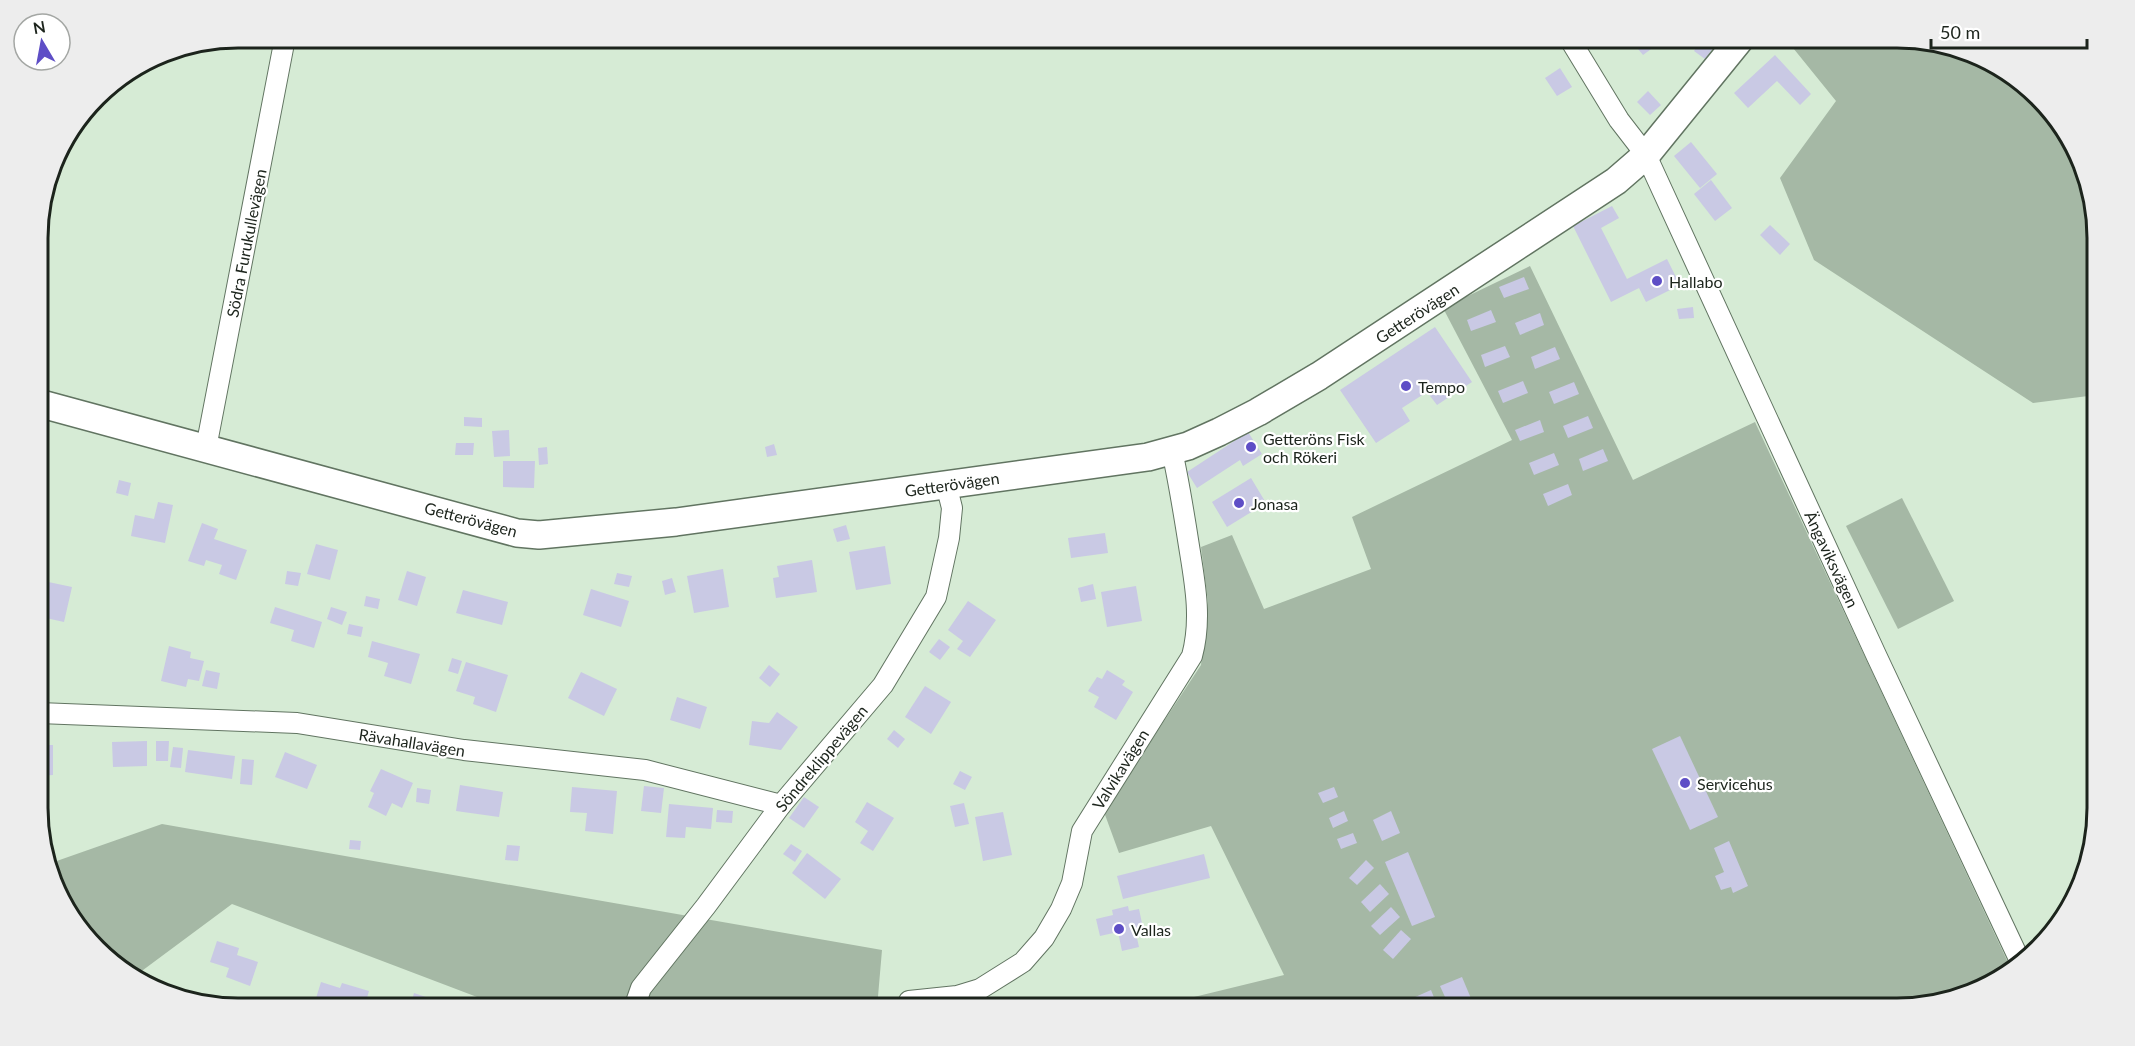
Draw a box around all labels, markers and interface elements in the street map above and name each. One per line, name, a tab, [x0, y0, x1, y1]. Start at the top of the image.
north arrow	[12, 12, 72, 72]
scale bar	[1931, 12, 2087, 50]
text: N	[32, 16, 47, 37]
text: 50 m	[1940, 21, 1980, 43]
street label: Södra Furukullevägen	[222, 167, 270, 319]
place label: Hallabo	[1669, 272, 1722, 291]
marker: Hallabo	[1650, 274, 1664, 288]
street label: Getterövägen	[1372, 279, 1462, 347]
place label: Tempo	[1418, 377, 1465, 396]
marker: Tempo	[1399, 379, 1413, 393]
place label: Getteröns Fisk och Rökeri	[1263, 429, 1366, 466]
marker: Getteröns Fisk och Rökeri	[1244, 440, 1258, 454]
street label: Getterövägen	[904, 468, 1000, 500]
place label: Jonasa	[1251, 494, 1298, 513]
marker: Jonasa	[1232, 496, 1246, 510]
street label: Getterövägen	[423, 497, 519, 541]
street label: Ängaviksvägen	[1801, 508, 1863, 610]
street label: Söndreklippevägen	[771, 701, 871, 815]
street label: Rävahallavägen	[357, 724, 467, 760]
street label: Valvikavägen	[1088, 725, 1152, 813]
place label: Servicehus	[1697, 774, 1773, 793]
marker: Servicehus	[1678, 776, 1692, 790]
place label: Vallas	[1131, 920, 1171, 939]
marker: Vallas	[1112, 922, 1126, 936]

